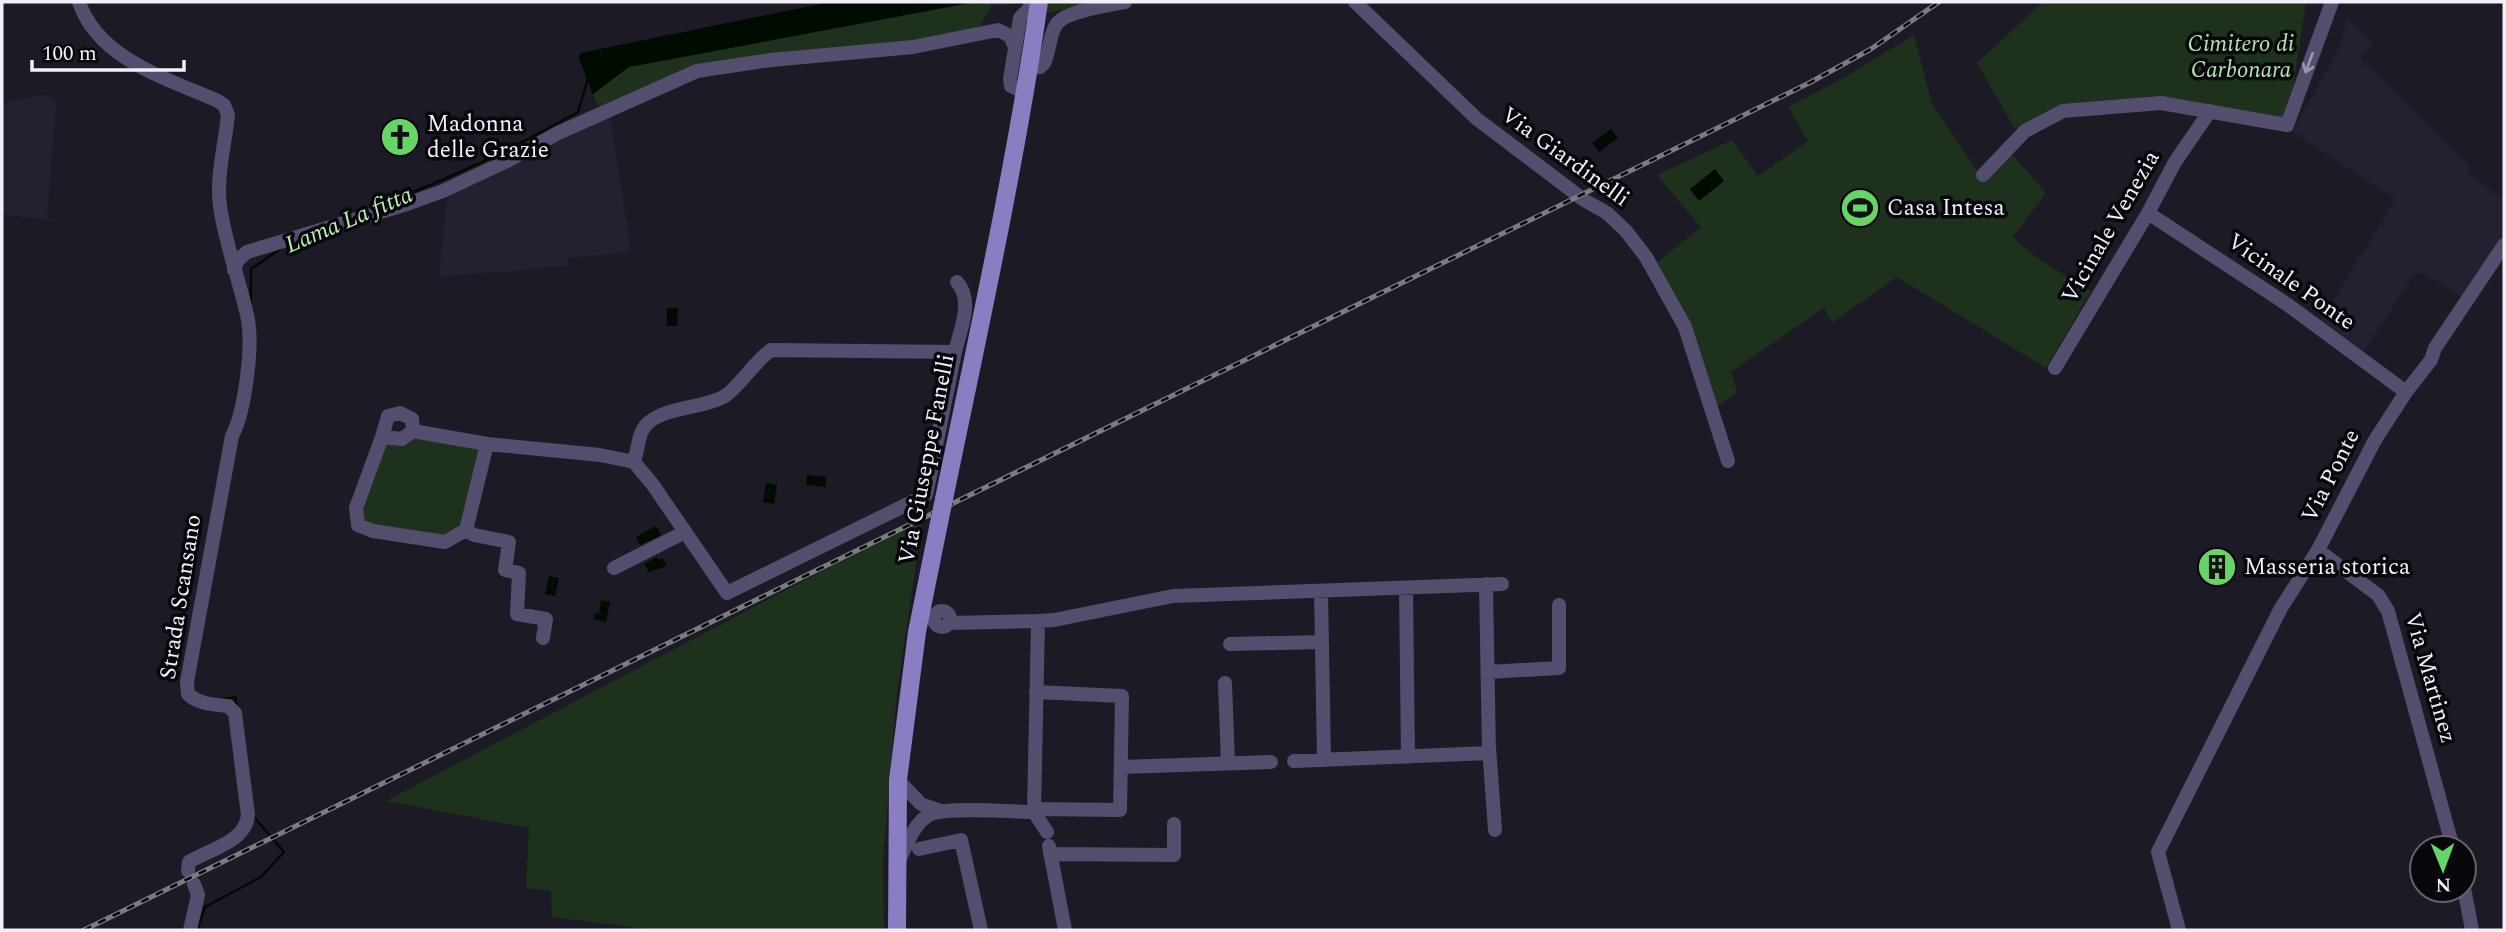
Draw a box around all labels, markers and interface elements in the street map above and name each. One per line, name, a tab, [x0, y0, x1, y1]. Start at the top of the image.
park label: Cimitero di Carbonara	[2188, 27, 2294, 88]
scale bar	[32, 28, 184, 72]
text: 100 m	[42, 38, 97, 70]
one-way arrow	[2302, 52, 2315, 74]
street label: Via Giardinelli	[1493, 98, 1637, 216]
place label: Madonna delle Grazie	[427, 107, 549, 168]
church icon: Madonna delle Grazie	[379, 116, 421, 158]
street label: Vicinale Venezia	[2053, 144, 2169, 310]
water label: Lama La fitta	[279, 177, 419, 263]
sports icon: Casa Intesa	[1839, 187, 1881, 229]
place label: Casa Intesa	[1887, 191, 2005, 226]
street label: Vicinale Ponte	[2220, 225, 2362, 339]
street label: Via Giuseppe Fanelli	[889, 351, 965, 567]
street label: Via Ponte	[2293, 423, 2369, 529]
street label: Strada Scansano	[151, 512, 211, 682]
building icon: Masseria storica	[2196, 546, 2238, 588]
place label: Masseria storica	[2244, 550, 2410, 585]
street label: Via Martinez	[2395, 608, 2465, 748]
north arrow	[2408, 834, 2478, 904]
text: N	[2435, 870, 2451, 899]

